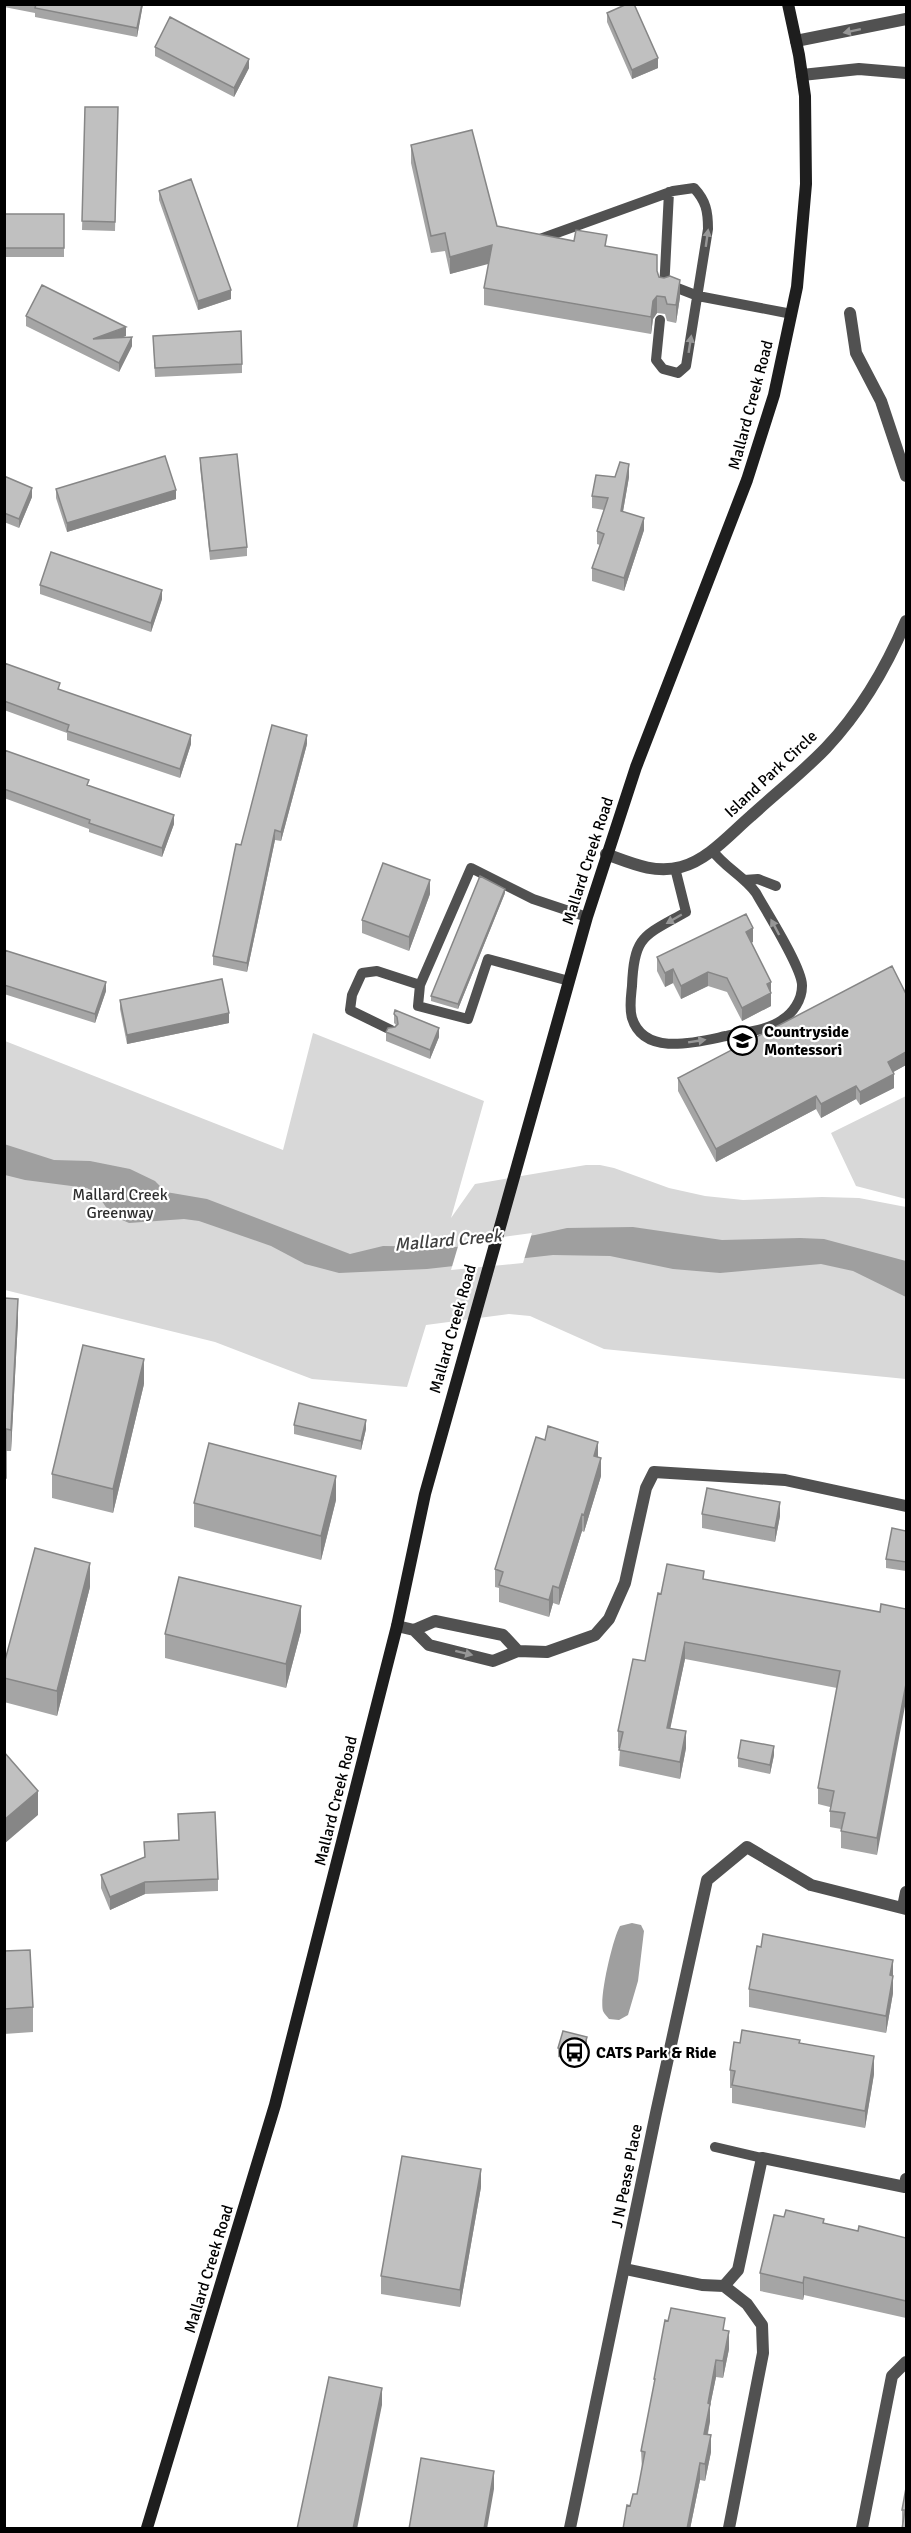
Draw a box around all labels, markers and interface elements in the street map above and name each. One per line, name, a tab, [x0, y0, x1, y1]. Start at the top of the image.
one-way arrow	[842, 27, 861, 36]
one-way arrow	[702, 228, 711, 247]
one-way arrow	[686, 334, 695, 353]
street label: Mallard Creek Road	[724, 338, 778, 472]
street label: Island Park Circle	[721, 726, 821, 822]
street label: Mallard Creek Road	[558, 795, 618, 927]
one-way arrow	[666, 913, 682, 924]
one-way arrow	[770, 919, 780, 936]
place label: Countryside Montessori	[764, 1022, 849, 1060]
school or university icon: Countryside Montessori	[727, 1025, 759, 1057]
one-way arrow	[687, 1037, 706, 1046]
park label: Mallard Creek Greenway	[72, 1185, 168, 1223]
water label: Mallard Creek	[394, 1224, 504, 1256]
street label: Mallard Creek Road	[425, 1262, 481, 1396]
one-way arrow	[455, 1649, 473, 1659]
street label: Mallard Creek Road	[310, 1734, 362, 1868]
bus stop icon: CATS Park & Ride	[559, 2037, 591, 2069]
place label: CATS Park & Ride	[596, 2043, 716, 2063]
street label: J N Pease Place	[607, 2122, 647, 2230]
street label: Mallard Creek Road	[180, 2202, 238, 2336]

